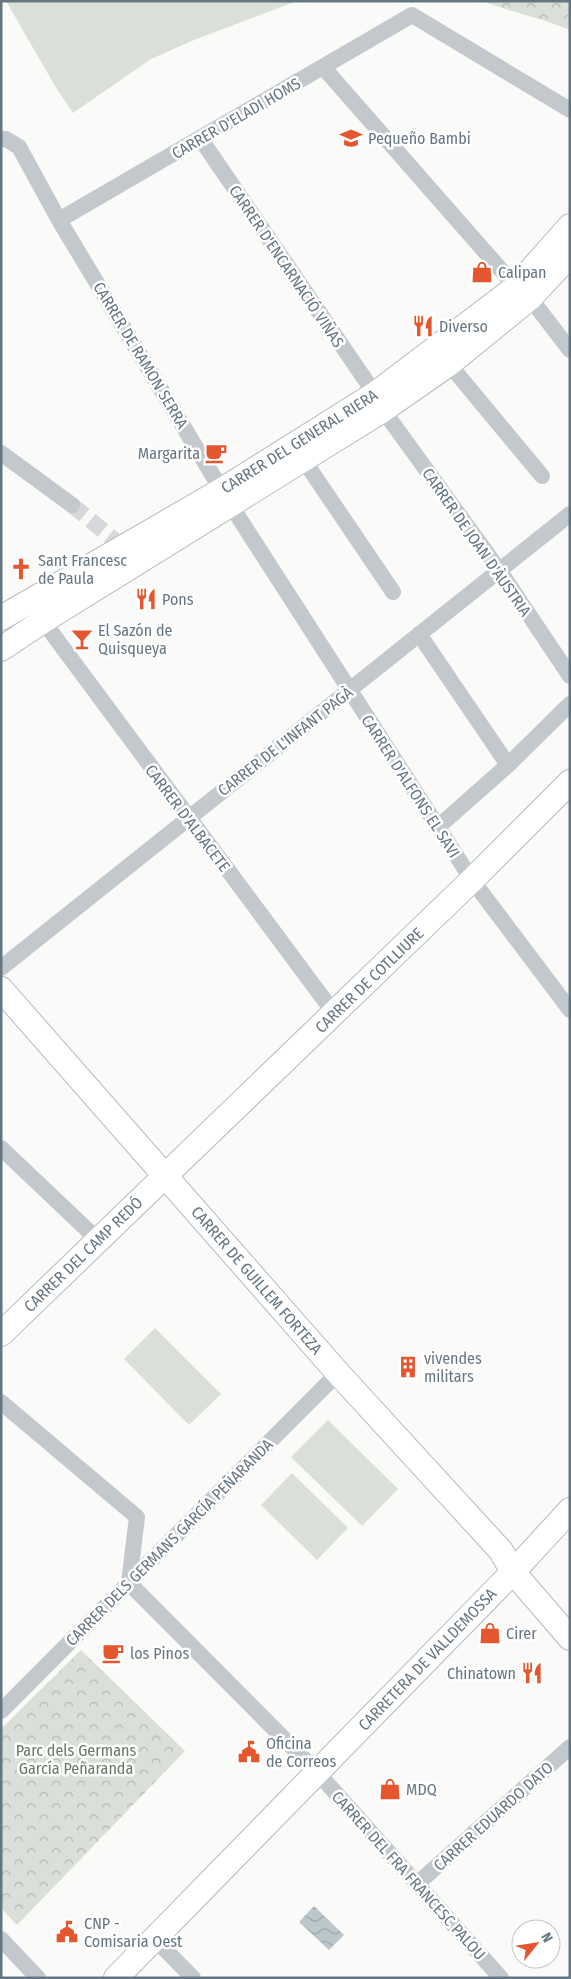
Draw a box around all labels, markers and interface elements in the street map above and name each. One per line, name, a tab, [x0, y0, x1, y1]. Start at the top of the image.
street label: CARRER D'ELADI HOMS	[169, 74, 304, 163]
school or university icon: Pequeño Bambi	[338, 125, 364, 151]
place label: Pequeño Bambi	[368, 129, 471, 148]
street label: CARRER D'ENCARNACIÓ VIÑAS	[225, 182, 348, 351]
shop icon: Calipan	[469, 259, 495, 285]
place label: Calipan	[498, 263, 547, 282]
street label: CARRER DE RAMON SERRA	[89, 278, 192, 433]
restaurant icon: Diverso	[410, 313, 436, 339]
place label: Diverso	[439, 317, 488, 336]
street label: CARRER DEL GENERAL RIERA	[217, 385, 382, 497]
cafe icon: Margarita	[203, 440, 229, 466]
place label: Margarita	[138, 444, 200, 463]
street label: CARRER DE JOAN D'ÀUSTRIA	[418, 465, 535, 621]
place label: Sant Francesc de Paula	[38, 551, 127, 588]
church icon: Sant Francesc de Paula	[8, 556, 34, 582]
restaurant icon: Pons	[133, 586, 159, 612]
place label: Pons	[162, 590, 194, 609]
place label: El Sazón de Quisqueya	[98, 621, 173, 658]
bar icon: El Sazón de Quisqueya	[69, 626, 95, 652]
street label: CARRER DE L'INFANT PAGÀ	[214, 682, 357, 800]
street label: CARRER D'ALFONS EL SAVI	[357, 711, 464, 861]
street label: CARRER D'ALBACETE	[141, 761, 234, 876]
street label: CARRER DE COTLLIURE	[311, 924, 427, 1037]
street label: CARRER DEL CAMP REDÓ	[20, 1193, 146, 1316]
street label: CARRER DE GUILLEM FORTEZA	[187, 1202, 327, 1359]
place label: vivendes militars	[424, 1349, 482, 1386]
building icon: vivendes militars	[395, 1354, 421, 1380]
street label: CARRER DELS GERMANS GARCÍA PEÑARANDA	[62, 1434, 277, 1650]
street label: CARRETERA DE VALLDEMOSSA	[354, 1584, 501, 1734]
shop icon: Cirer	[477, 1620, 503, 1646]
place label: Cirer	[506, 1624, 537, 1643]
cafe icon: los Pinos	[100, 1640, 126, 1666]
place label: los Pinos	[130, 1644, 189, 1663]
restaurant icon: Chinatown	[519, 1660, 545, 1686]
place label: Chinatown	[447, 1664, 516, 1683]
place label: Oficina de Correos	[266, 1734, 337, 1771]
public building icon: Oficina de Correos	[236, 1739, 262, 1765]
park label: Parc dels Germans García Peñaranda	[16, 1741, 136, 1778]
street label: CARRER EDUARDO DATO	[430, 1758, 557, 1875]
shop icon: MDQ	[377, 1776, 403, 1802]
place label: MDQ	[406, 1780, 437, 1799]
street label: CARRER DEL FRA FRANCESC PALOU	[328, 1787, 489, 1964]
place label: CNP - Comisaria Oest	[84, 1914, 183, 1951]
public building icon: CNP - Comisaria Oest	[54, 1919, 80, 1945]
north arrow	[511, 1919, 561, 1969]
text: N	[537, 1930, 556, 1946]

